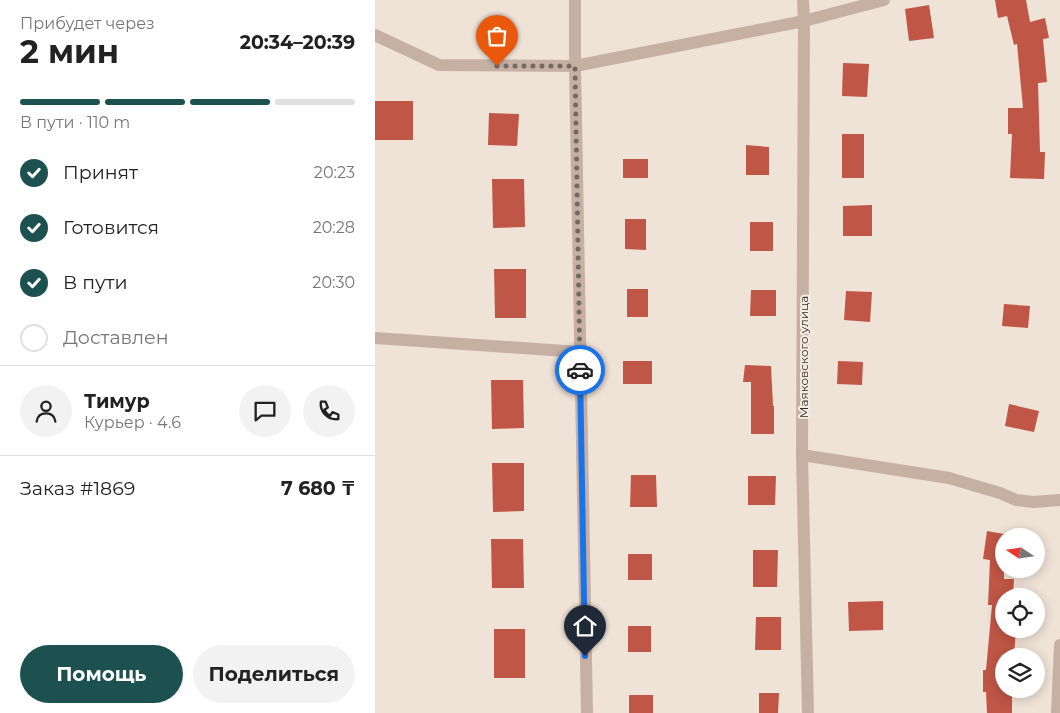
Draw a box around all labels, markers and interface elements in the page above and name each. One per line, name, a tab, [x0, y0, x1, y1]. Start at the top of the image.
text: Прибудет через	[20, 14, 155, 33]
pin	[476, 15, 518, 66]
icon: bag	[483, 22, 511, 50]
text: 20:34–20:39	[240, 31, 355, 54]
text: 2 мин	[20, 32, 119, 71]
text: В пути · 110 m	[20, 113, 130, 132]
icon: check	[20, 159, 48, 187]
text: Принят	[63, 161, 138, 184]
text: 20:23	[314, 163, 355, 182]
icon: check	[20, 214, 48, 242]
text: Готовится	[63, 216, 159, 239]
text: 20:28	[313, 218, 355, 237]
icon: check	[20, 269, 48, 297]
text: В пути	[63, 271, 128, 294]
text: 20:30	[312, 273, 355, 292]
street label: Маяковского улица	[796, 296, 811, 418]
text: Доставлен	[63, 326, 169, 349]
courier	[555, 345, 605, 395]
icon: car	[566, 356, 594, 384]
button: person	[20, 385, 72, 437]
button: chat	[239, 385, 291, 437]
button: phone	[303, 385, 355, 437]
text: Тимур	[84, 390, 150, 413]
text: Курьер · 4.6	[84, 413, 181, 432]
text: Заказ #1869	[20, 477, 135, 500]
text: 7 680 ₸	[281, 477, 355, 500]
north arrow	[995, 528, 1045, 578]
map controls	[995, 528, 1045, 698]
button: locate	[995, 588, 1045, 638]
pin	[564, 605, 606, 656]
icon: home	[571, 612, 599, 640]
button: Помощь	[20, 645, 183, 703]
button: Поделиться	[193, 645, 355, 703]
button: layers	[995, 648, 1045, 698]

